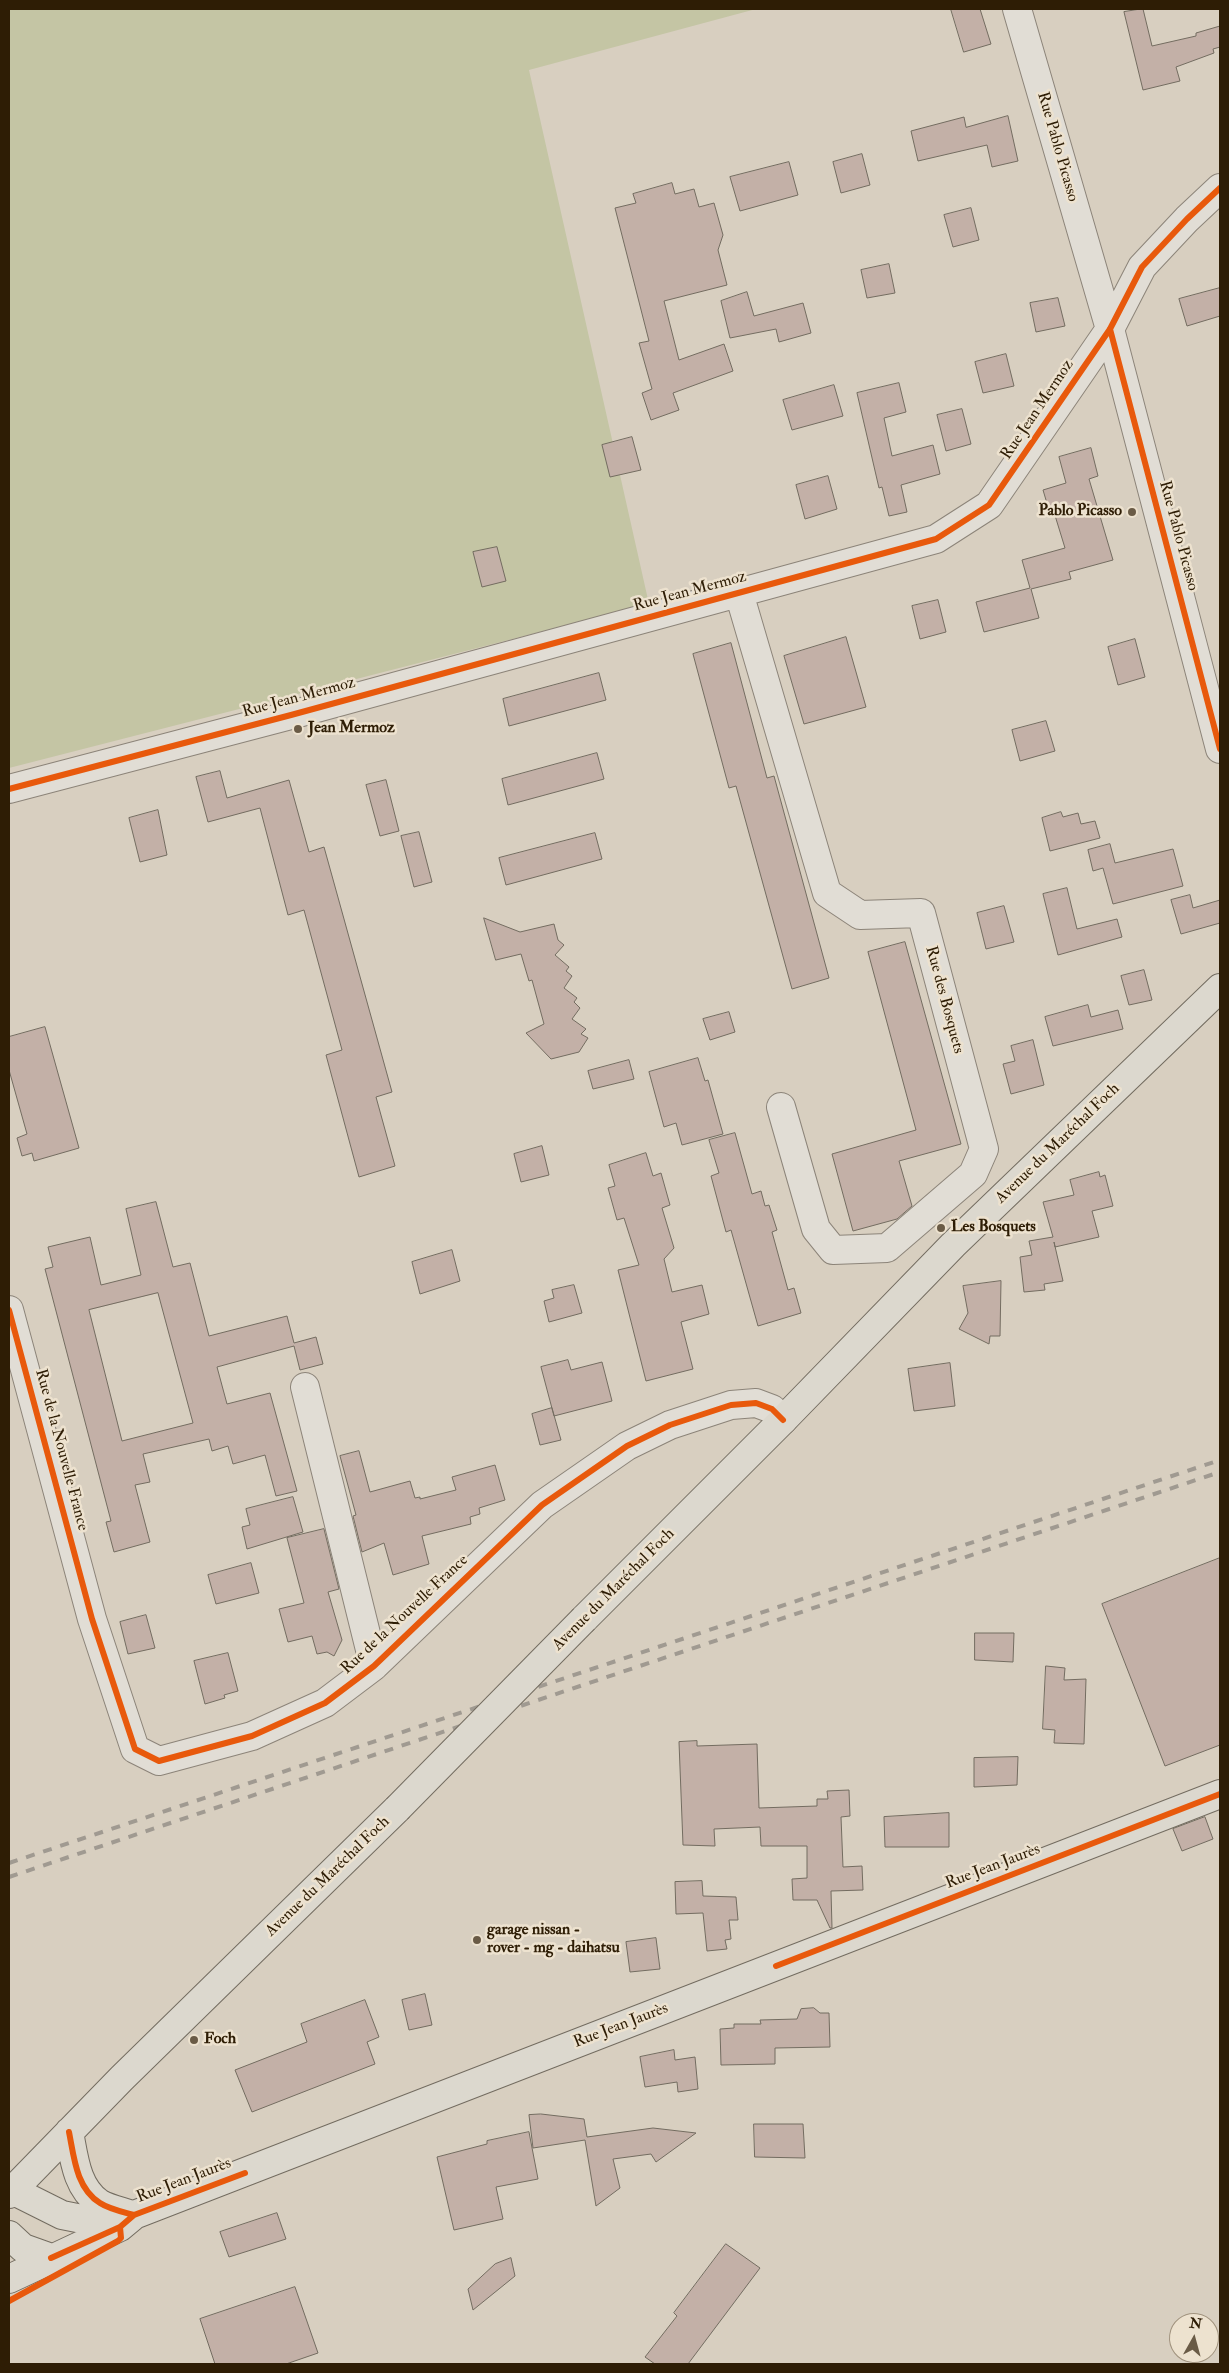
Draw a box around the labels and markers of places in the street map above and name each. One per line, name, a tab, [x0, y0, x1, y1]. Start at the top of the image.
place label: Pablo Picasso	[1038, 502, 1122, 522]
marker: Pablo Picasso	[1126, 506, 1138, 518]
place label: Jean Mermoz	[308, 719, 395, 739]
marker: Jean Mermoz	[292, 723, 304, 735]
place label: Les Bosquets	[951, 1218, 1036, 1238]
marker: Les Bosquets	[935, 1222, 947, 1234]
place label: garage nissan - rover - mg - daihatsu	[487, 1921, 620, 1959]
marker: garage nissan - rover - mg - daihatsu	[471, 1934, 483, 1946]
place label: Foch	[204, 2030, 236, 2050]
marker: Foch	[188, 2034, 200, 2046]

